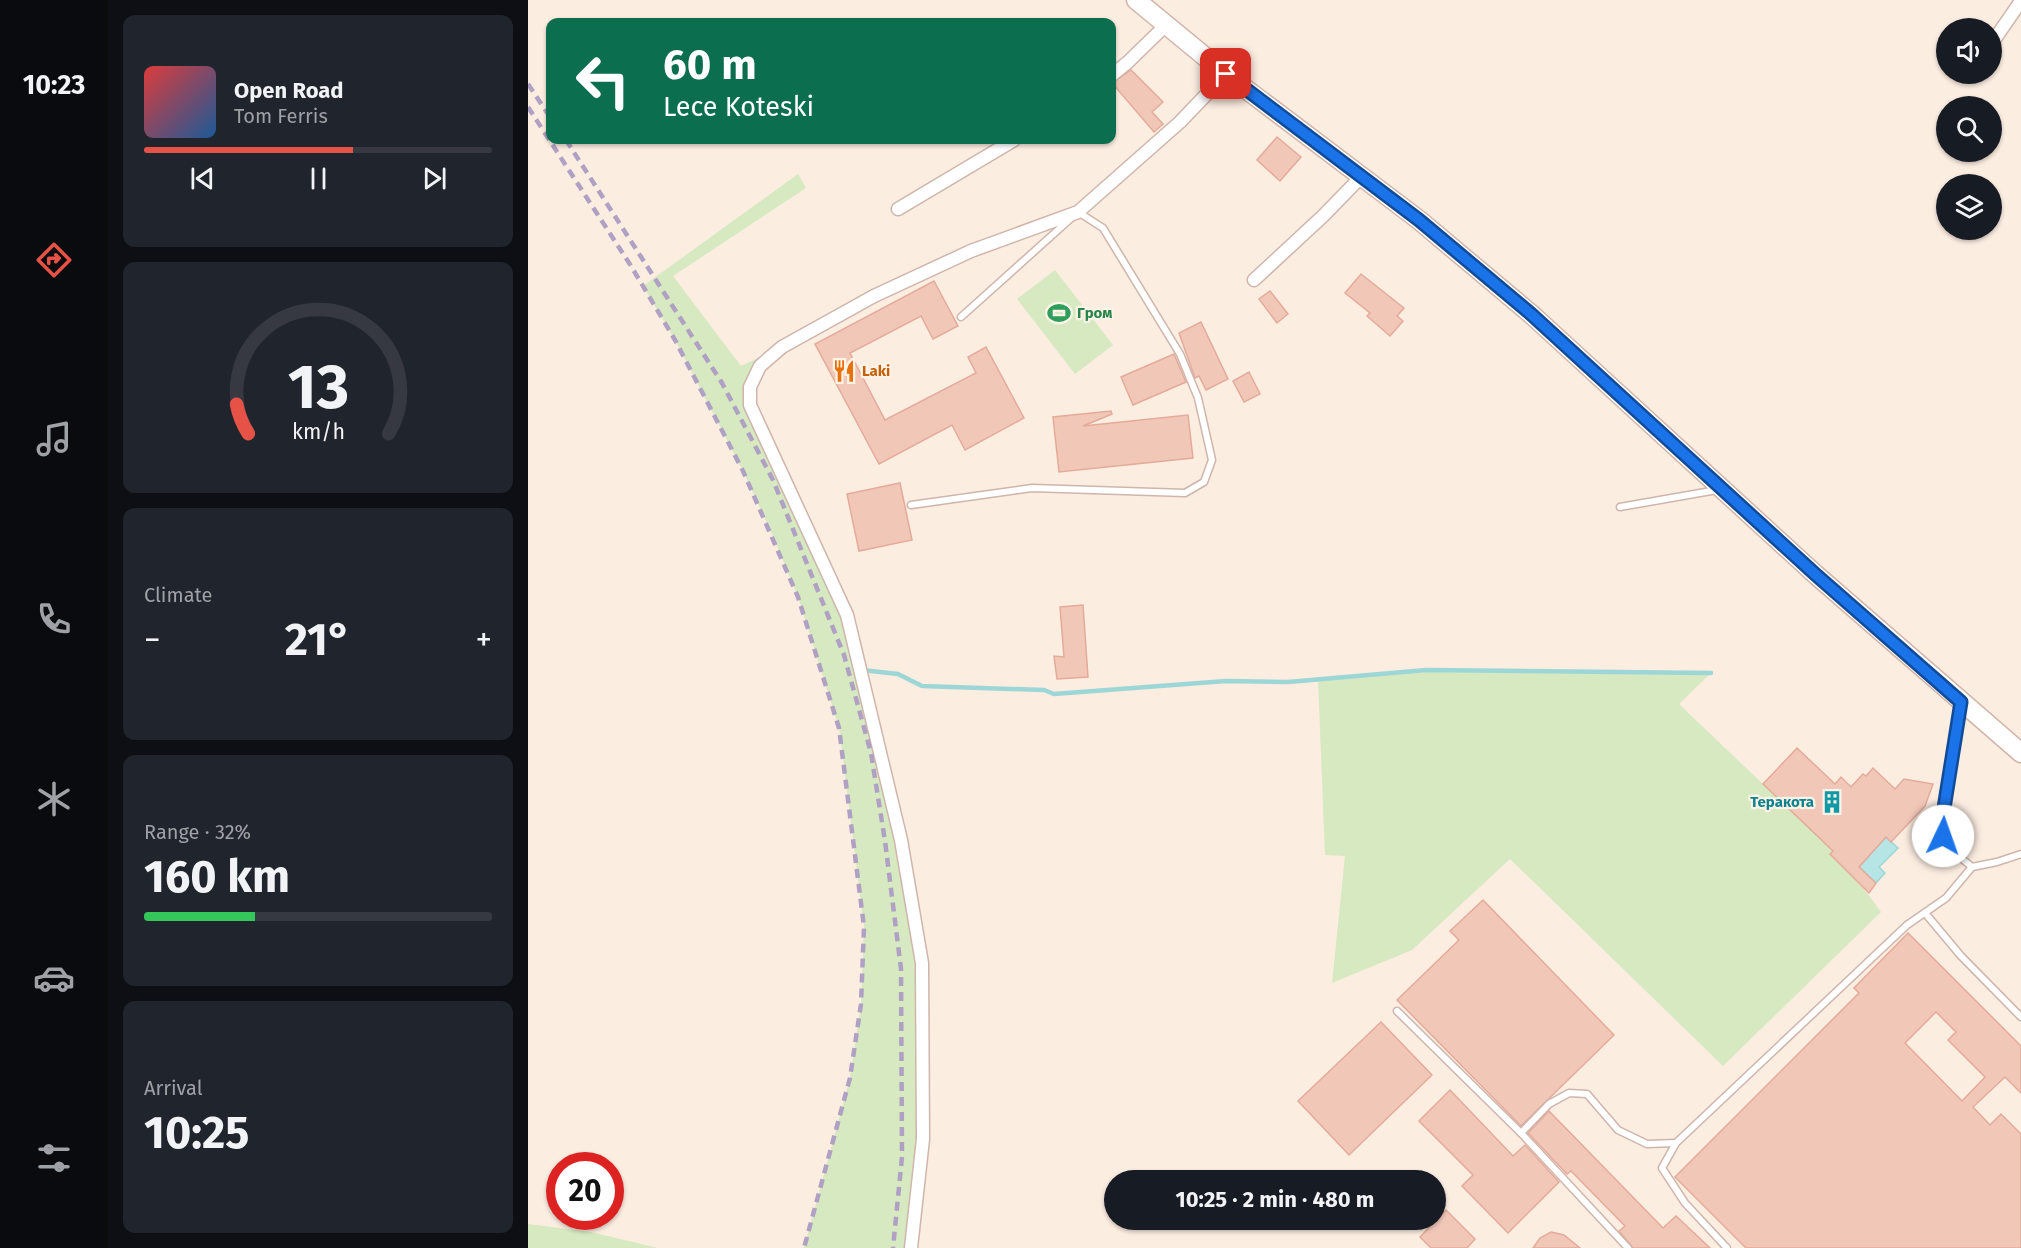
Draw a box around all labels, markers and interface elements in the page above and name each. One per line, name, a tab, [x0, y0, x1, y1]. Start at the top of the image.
map controls	[1936, 18, 2002, 240]
button: sound	[1936, 18, 2002, 84]
text: 60 m	[663, 40, 757, 90]
icon: left	[564, 42, 642, 120]
pin	[1200, 48, 1251, 99]
icon: arrive	[1209, 57, 1242, 90]
text: 10:23	[23, 69, 85, 101]
text: Open Road	[234, 77, 344, 104]
text: Lece Koteski	[663, 91, 814, 123]
button: search	[1936, 96, 2002, 162]
text: Tom Ferris	[234, 104, 328, 128]
icon: previous	[186, 162, 219, 195]
icon: pause	[302, 162, 335, 195]
icon: next	[418, 162, 451, 195]
button: layers	[1936, 174, 2002, 240]
icon: directions	[33, 239, 75, 281]
sports icon: Гром	[1046, 300, 1072, 326]
place label: Гром	[1077, 304, 1112, 322]
text: 13	[287, 351, 349, 426]
restaurant icon: Laki	[831, 358, 857, 384]
place label: Laki	[862, 362, 890, 380]
icon: music	[33, 418, 75, 460]
text: km/h	[291, 420, 345, 446]
text: Climate	[144, 583, 212, 607]
icon: phone	[33, 598, 75, 640]
text: 21°	[285, 613, 351, 667]
text: −	[144, 620, 161, 660]
text: +	[476, 620, 492, 660]
icon: climate	[33, 778, 75, 820]
building icon: Теракота	[1819, 789, 1845, 815]
place label: Теракота	[1750, 793, 1814, 811]
position arrow	[1911, 804, 1975, 868]
text: Range · 32%	[144, 820, 251, 844]
text: 160 km	[144, 850, 290, 904]
icon: car	[33, 957, 75, 999]
text: Arrival	[144, 1076, 203, 1100]
text: 10:25	[144, 1106, 249, 1160]
icon: filters	[33, 1137, 75, 1179]
speed limit sign: 20	[546, 1152, 624, 1230]
text: 10:25 · 2 min · 480 m	[1176, 1186, 1374, 1213]

